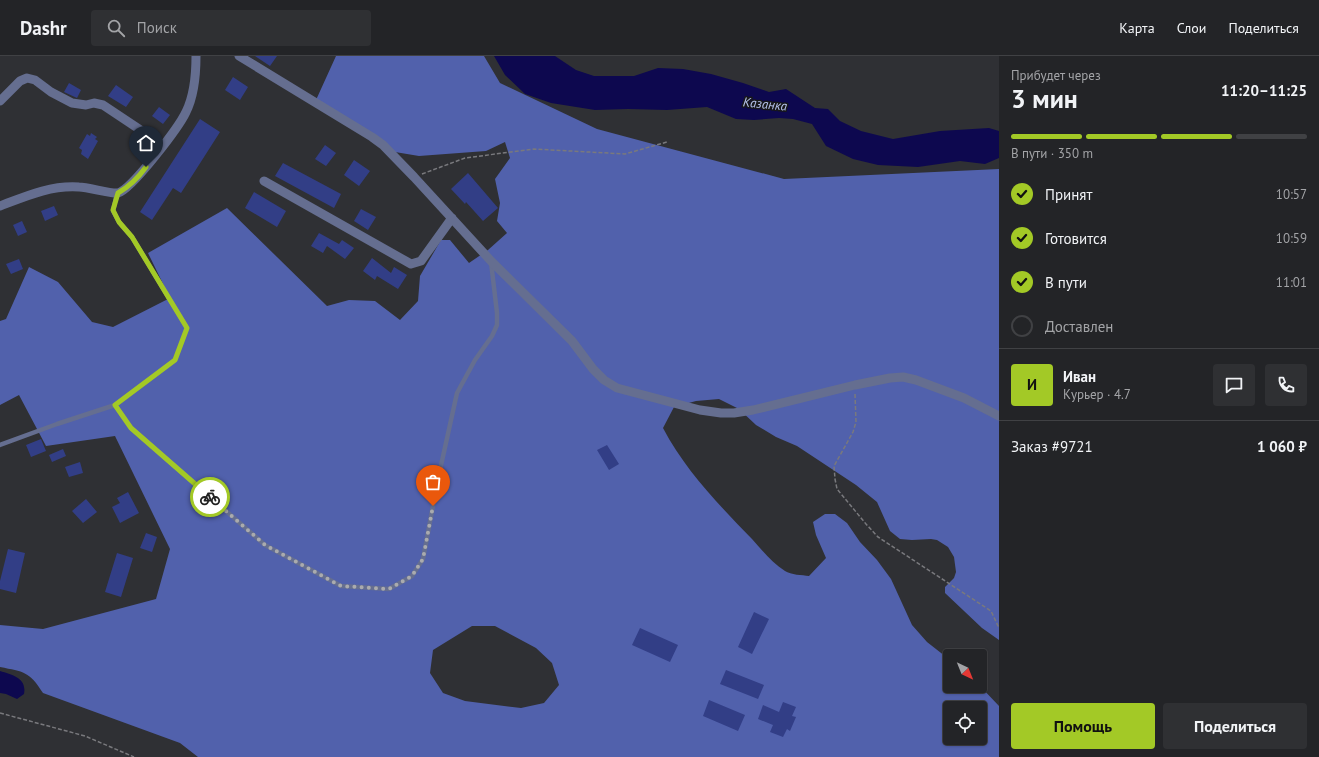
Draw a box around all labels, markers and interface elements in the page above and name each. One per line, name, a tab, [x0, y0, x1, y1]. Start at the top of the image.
search box	[91, 10, 371, 46]
text: Dashr	[20, 16, 67, 40]
icon: search	[105, 17, 127, 39]
text: Поиск	[137, 18, 177, 37]
text: Карта	[1119, 19, 1155, 37]
text: Слои	[1177, 19, 1206, 37]
text: Поделиться	[1228, 19, 1299, 37]
text: Прибудет через	[1011, 67, 1101, 84]
text: 11:20–11:25	[1221, 81, 1307, 100]
text: 3 мин	[1011, 82, 1078, 115]
water label: Казанка	[742, 93, 788, 115]
pin	[129, 126, 163, 167]
icon: home	[135, 132, 157, 154]
text: В пути · 350 m	[1011, 145, 1093, 162]
icon: check	[1011, 183, 1033, 205]
text: Принят	[1045, 185, 1092, 204]
text: 10:57	[1276, 186, 1307, 203]
icon: check	[1011, 227, 1033, 249]
text: Готовится	[1045, 229, 1107, 248]
text: 10:59	[1276, 230, 1307, 247]
icon: check	[1011, 271, 1033, 293]
text: В пути	[1045, 273, 1087, 292]
text: 11:01	[1276, 274, 1307, 291]
text: Доставлен	[1045, 317, 1113, 336]
button: chat	[1213, 364, 1255, 406]
button: phone	[1265, 364, 1307, 406]
text: Иван	[1063, 367, 1096, 386]
text: И	[1027, 375, 1037, 394]
text: Курьер · 4.7	[1063, 386, 1131, 403]
text: Заказ #9721	[1011, 437, 1093, 456]
text: 1 060 ₽	[1257, 437, 1307, 456]
pin	[416, 465, 450, 506]
icon: bag	[422, 471, 444, 493]
courier	[190, 477, 230, 517]
icon: bike	[199, 486, 221, 508]
north arrow	[943, 649, 987, 693]
map controls	[943, 649, 987, 745]
button: locate	[943, 701, 987, 745]
button: Помощь	[1011, 703, 1155, 749]
button: Поделиться	[1163, 703, 1307, 749]

